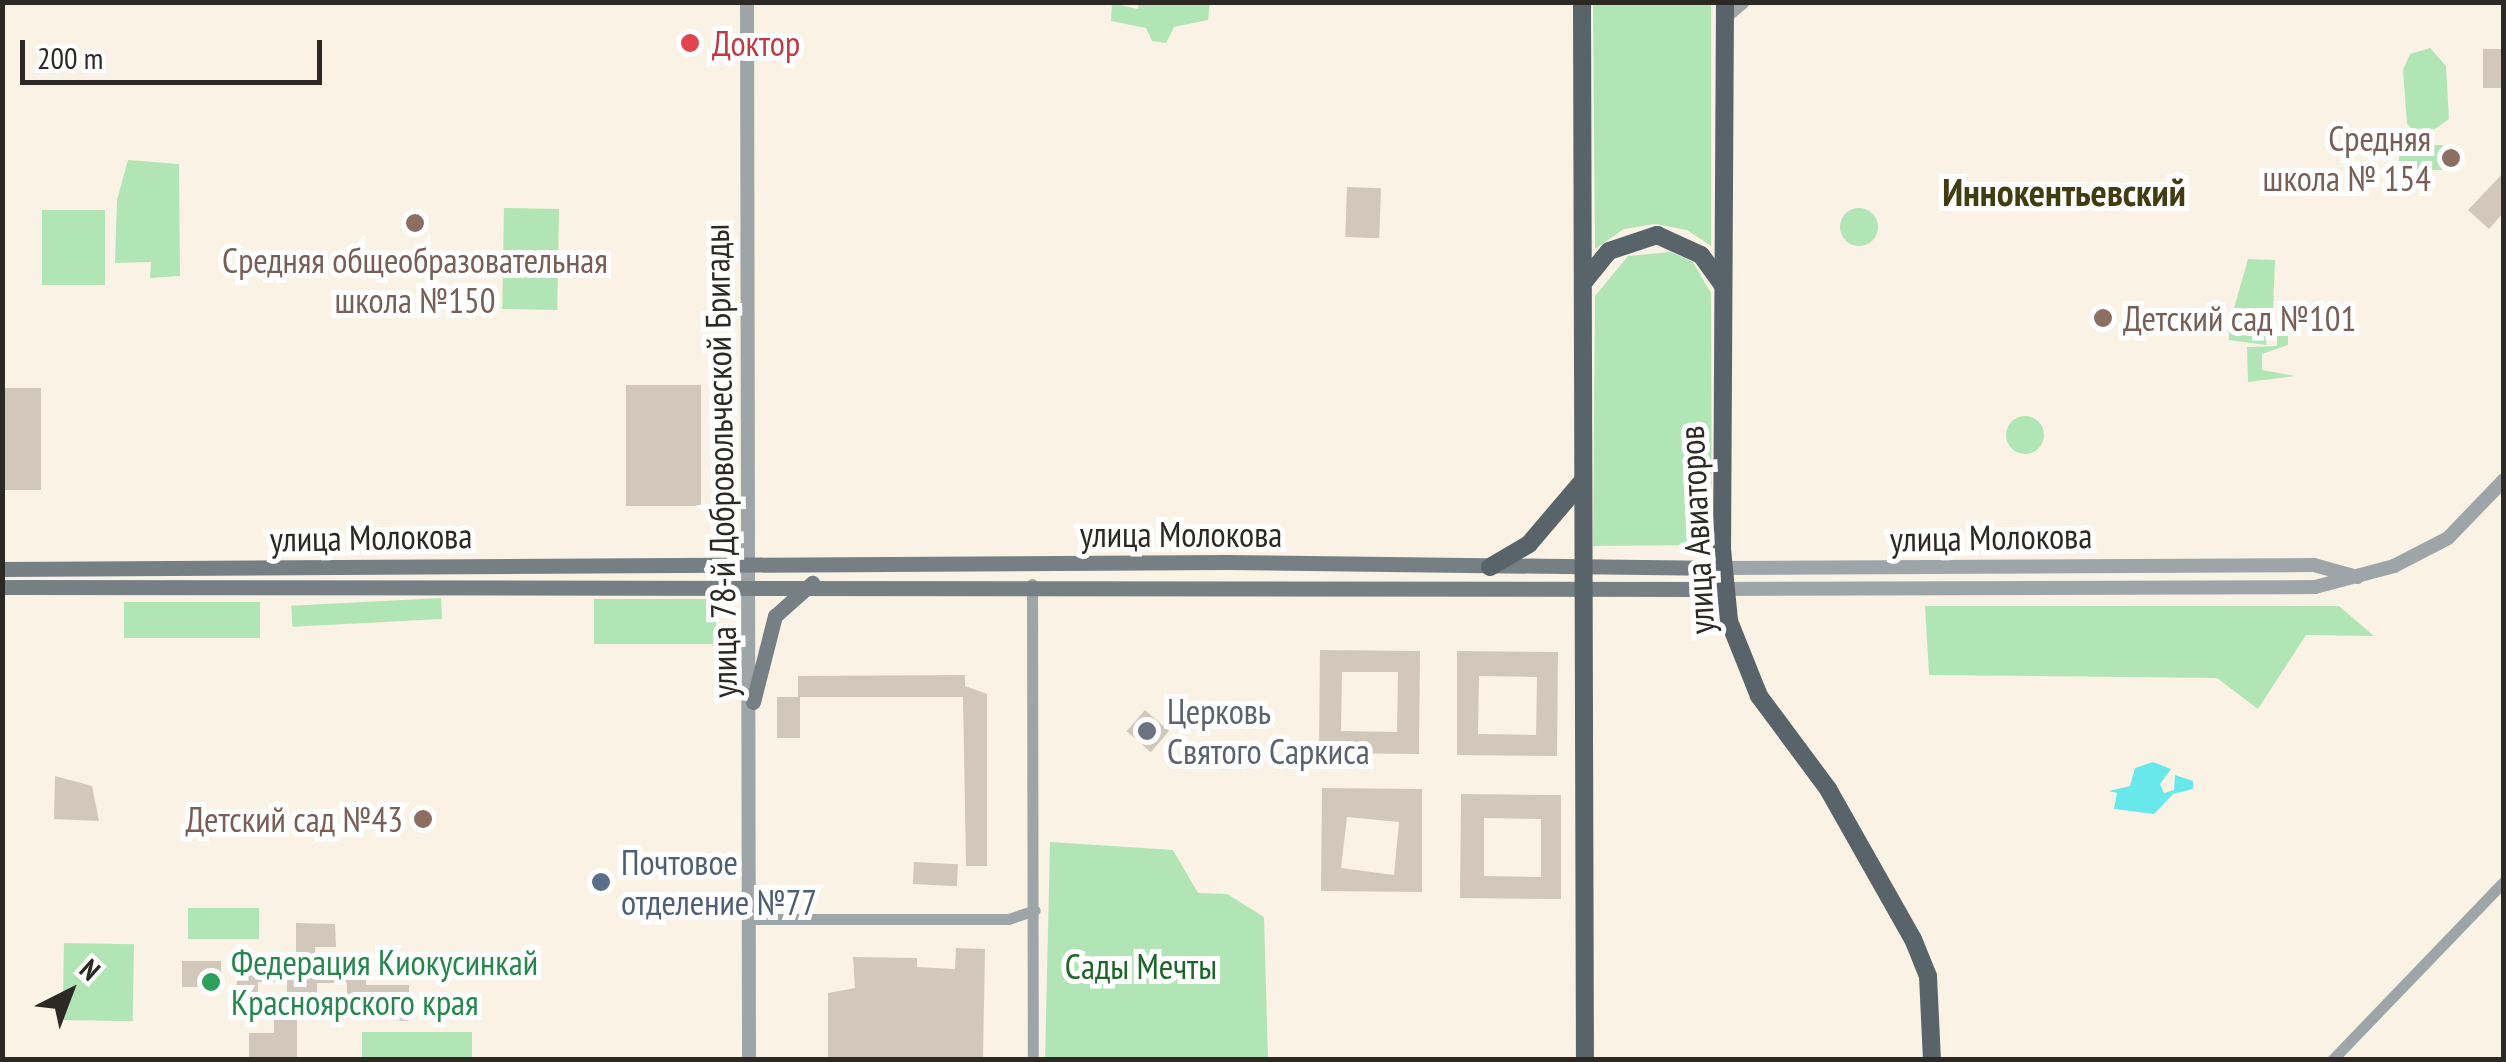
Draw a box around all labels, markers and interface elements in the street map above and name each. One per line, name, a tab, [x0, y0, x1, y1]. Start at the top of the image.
scale bar	[25, 20, 328, 82]
place label: Доктор	[712, 22, 800, 64]
marker: Доктор	[677, 30, 703, 56]
text: 200 m	[37, 38, 103, 77]
place label: Средняя школа № 154	[2263, 117, 2431, 199]
marker: Средняя школа № 154	[2440, 147, 2462, 169]
district label: Иннокентьевский	[1942, 169, 2186, 215]
marker: Средняя общеобразовательная школа №150	[404, 212, 426, 234]
street label: улица 78-й Добровольческой Бригады	[695, 223, 745, 699]
place label: Средняя общеобразовательная школа №150	[222, 239, 608, 321]
place label: Детский сад №101	[2123, 297, 2356, 339]
marker: Детский сад №101	[2092, 307, 2114, 329]
street label: улица Авиаторов	[1670, 424, 1722, 636]
street label: улица Молокова	[1080, 513, 1282, 555]
street label: улица Молокова	[269, 514, 473, 560]
street label: улица Молокова	[1889, 514, 2093, 560]
place label: Церковь Святого Саркиса	[1167, 690, 1370, 772]
marker: Церковь Святого Саркиса	[1136, 720, 1158, 742]
place label: Детский сад №43	[186, 798, 403, 840]
marker: Детский сад №43	[412, 808, 434, 830]
place label: Почтовое отделение №77	[621, 841, 817, 923]
marker: Почтовое отделение №77	[590, 871, 612, 893]
place label: Федерация Киокусинкай Красноярского края	[231, 941, 538, 1023]
north arrow	[20, 942, 120, 1042]
park label: Сады Мечты	[1065, 945, 1217, 987]
text: N	[72, 951, 108, 988]
marker: Федерация Киокусинкай Красноярского края	[200, 971, 222, 993]

